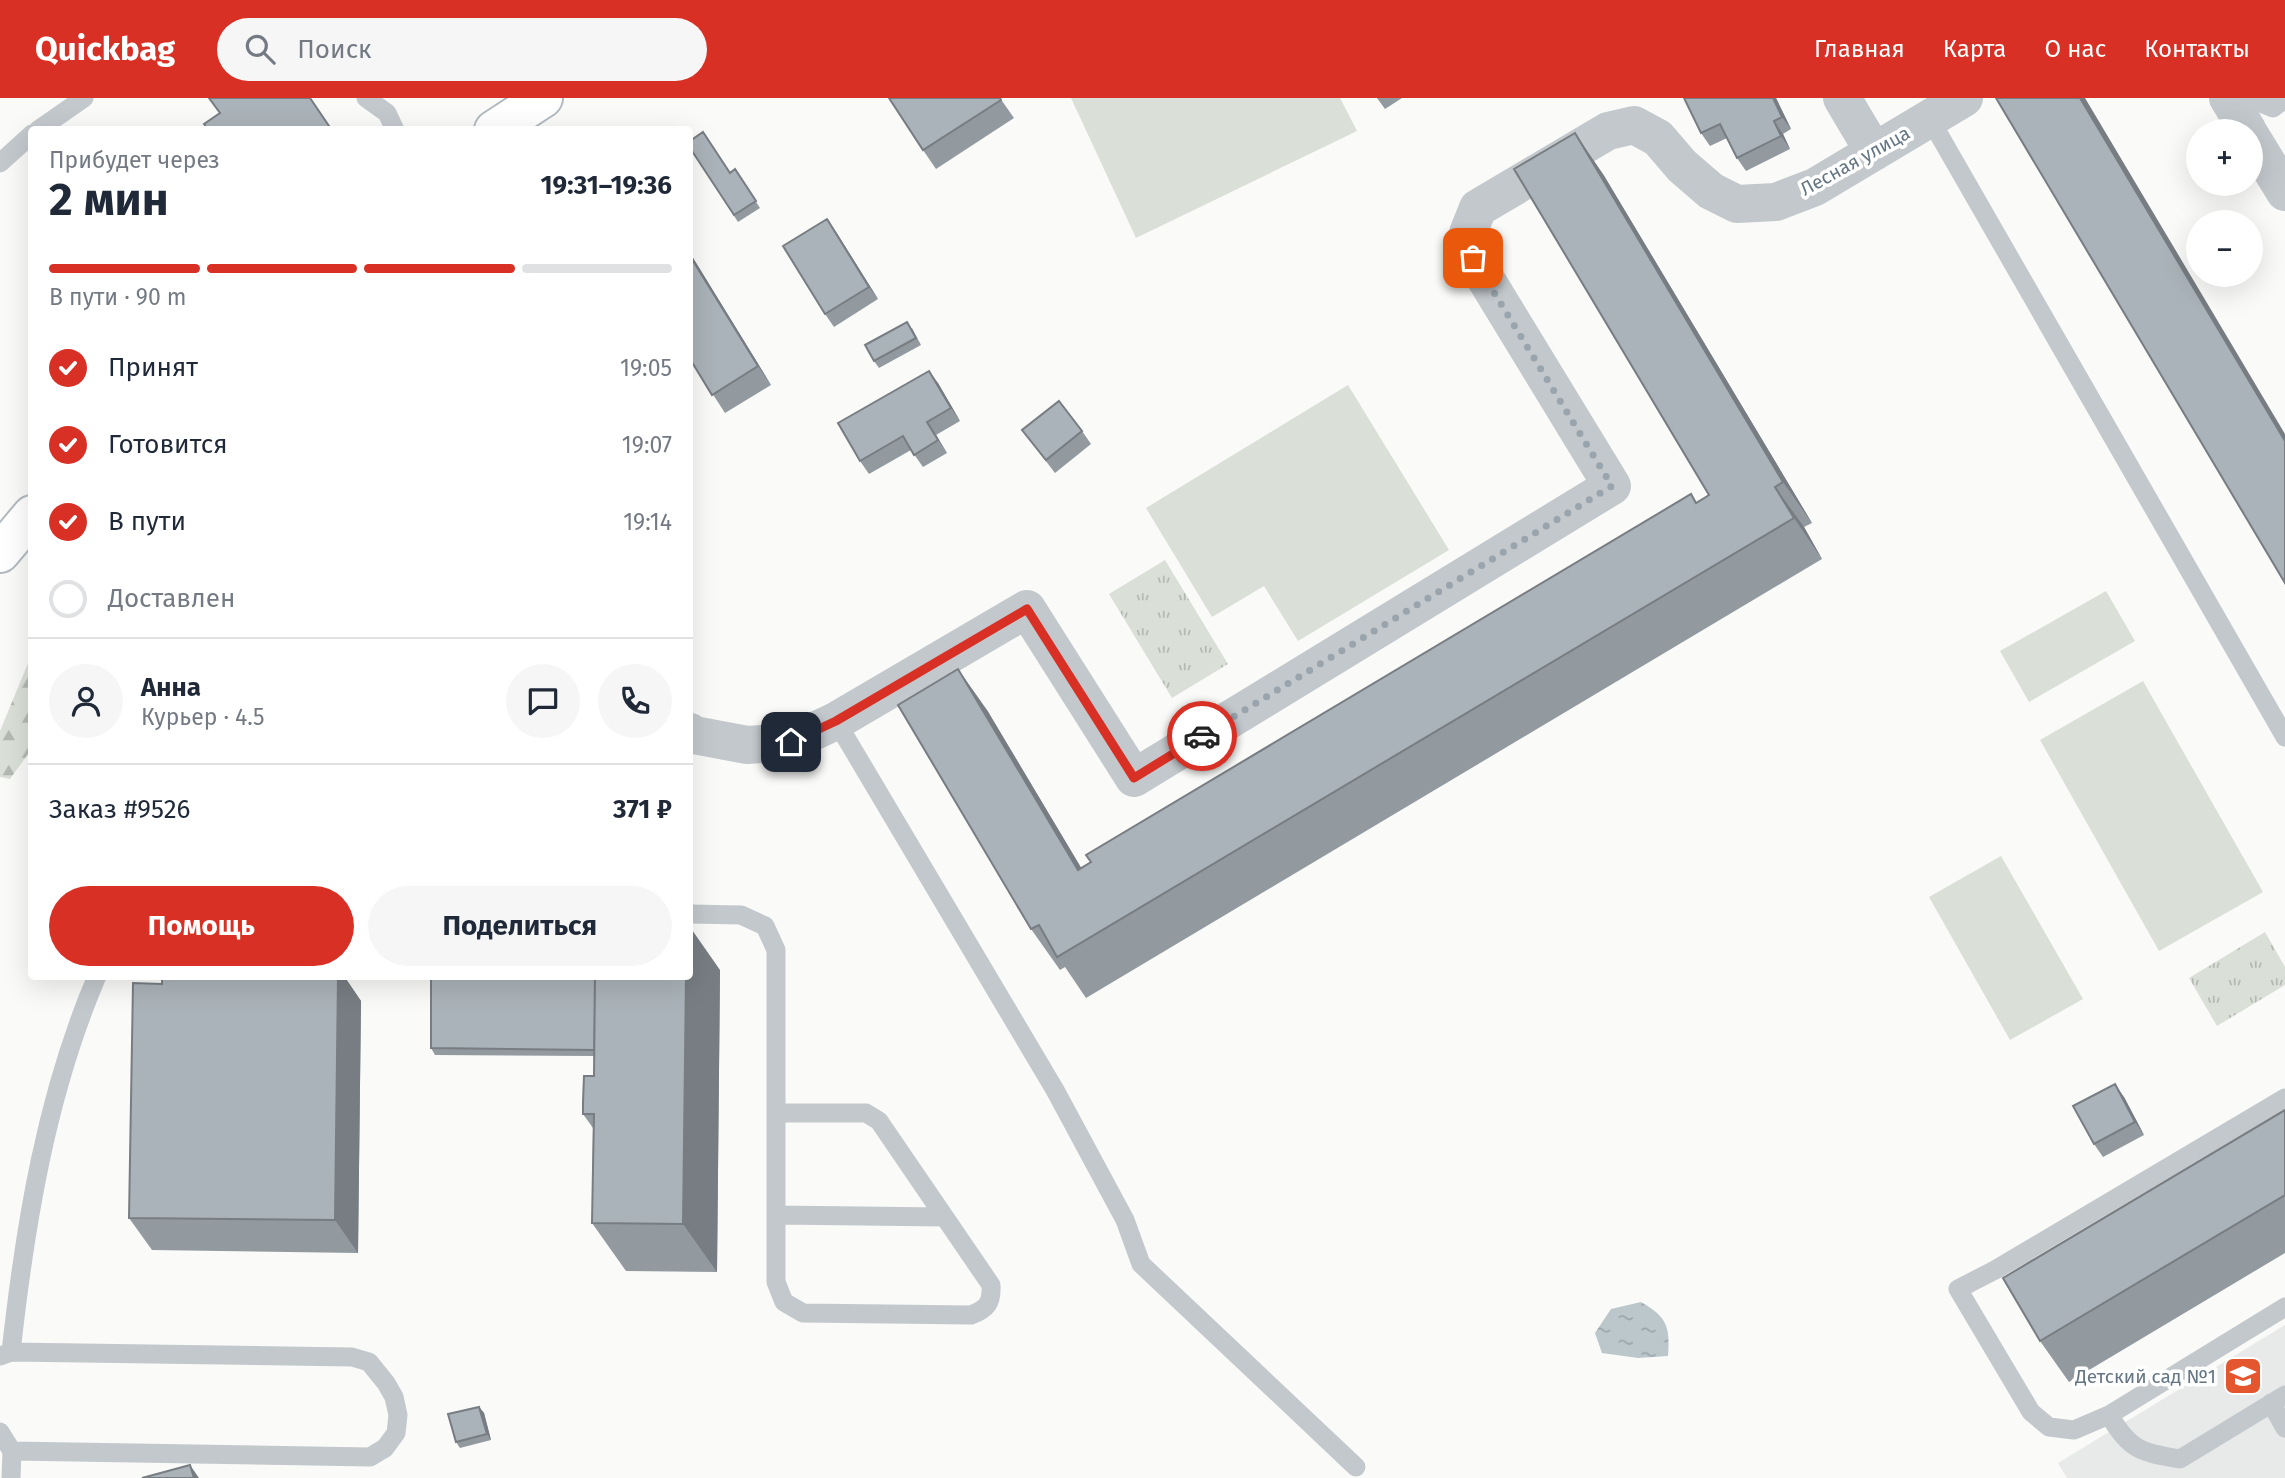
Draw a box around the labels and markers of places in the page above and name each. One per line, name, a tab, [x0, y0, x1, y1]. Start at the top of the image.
pin	[1443, 228, 1503, 288]
pin	[761, 712, 821, 772]
school or university icon: Детский сад №1	[2222, 1355, 2264, 1397]
place label: Детский сад №1	[2074, 1365, 2216, 1388]

